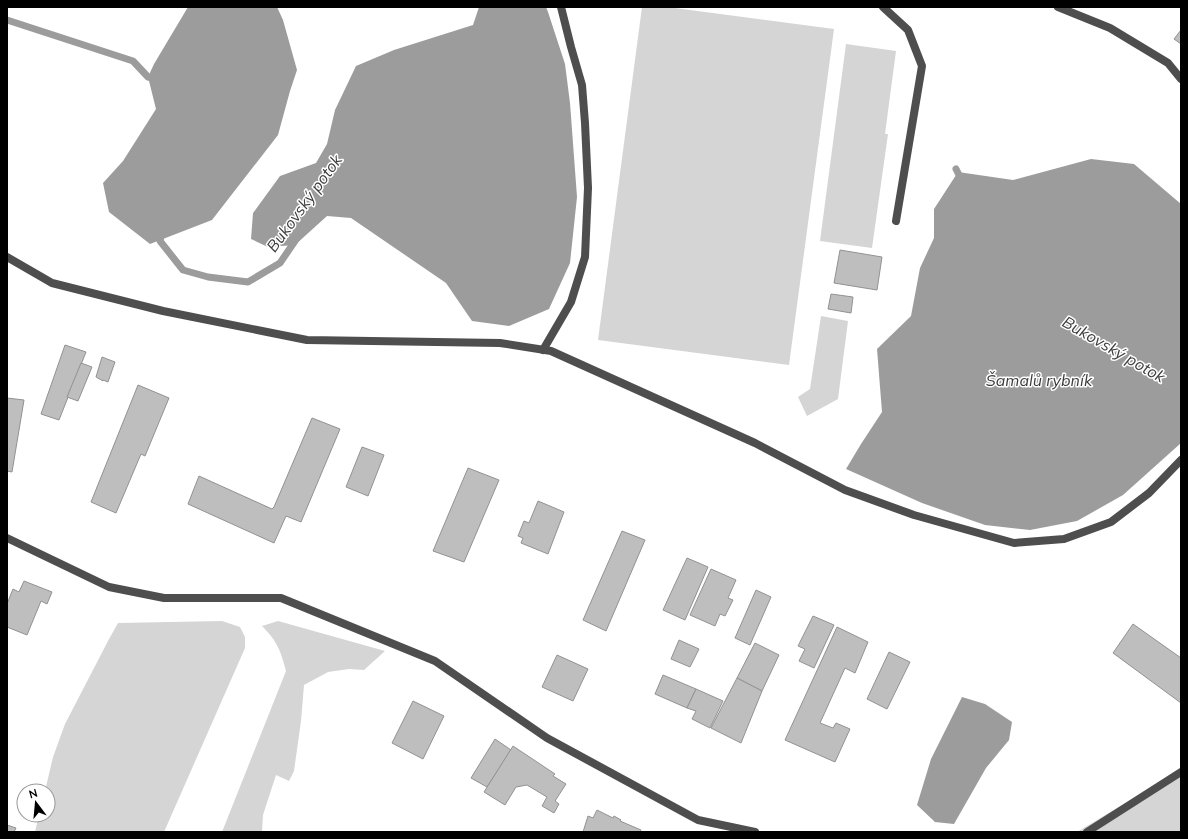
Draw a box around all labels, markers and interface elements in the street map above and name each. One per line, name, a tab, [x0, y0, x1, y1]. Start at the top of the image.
water label: Bukovský potok	[262, 150, 347, 256]
water label: Bukovský potok	[1059, 311, 1170, 387]
water label: Šamalů rybník	[986, 370, 1093, 390]
north arrow	[16, 783, 56, 823]
text: N	[27, 786, 39, 801]

